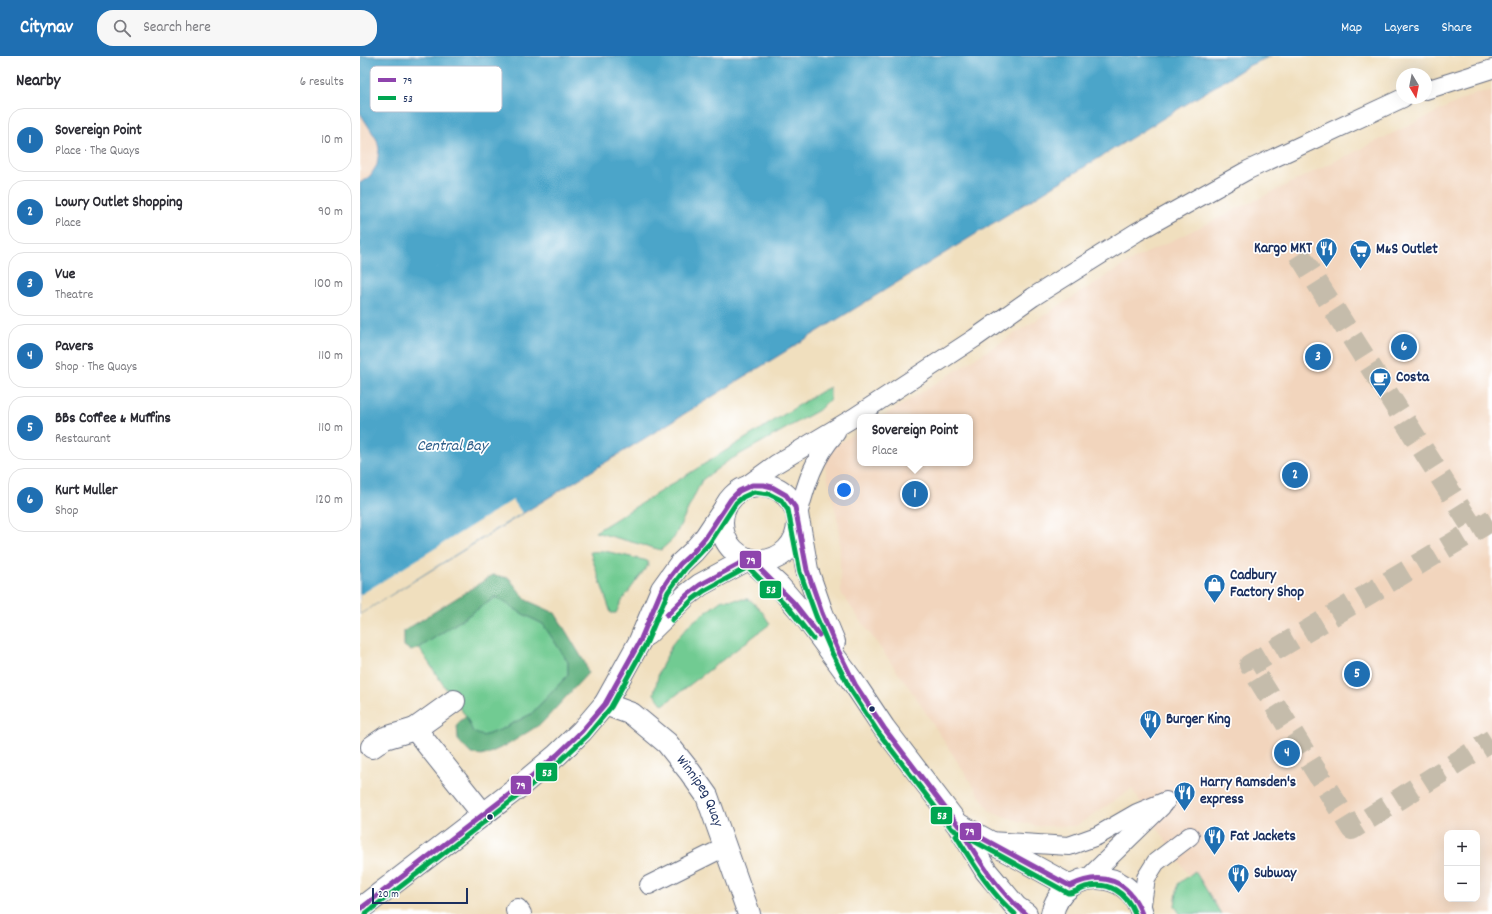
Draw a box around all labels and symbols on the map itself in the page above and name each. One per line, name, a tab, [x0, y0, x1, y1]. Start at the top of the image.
legend	[370, 66, 502, 112]
north arrow	[1396, 68, 1432, 104]
text: 79	[403, 74, 412, 90]
text: 53	[403, 92, 413, 108]
restaurant icon: Kargo MKT	[1314, 236, 1340, 269]
supermarket icon: M&S Outlet	[1348, 237, 1374, 270]
place label: Kargo MKT	[1254, 238, 1313, 260]
place label: M&S Outlet	[1376, 239, 1438, 261]
pin: 6	[1391, 332, 1417, 362]
pin: 3	[1305, 342, 1331, 372]
cafe icon: Costa	[1368, 365, 1394, 398]
place label: Costa	[1396, 367, 1430, 389]
water label: Central Bay	[417, 435, 490, 458]
pin: 2	[1282, 460, 1308, 490]
pin: 1	[902, 479, 928, 509]
your location	[834, 480, 854, 500]
line badge: 79	[739, 550, 762, 569]
text: 79	[746, 554, 756, 570]
place label: Cadbury Factory Shop	[1230, 565, 1304, 604]
shop icon: Cadbury Factory Shop	[1202, 572, 1228, 605]
line badge: 53	[759, 580, 782, 599]
text: 53	[766, 583, 776, 599]
pin: 5	[1344, 659, 1370, 689]
unlabelled marker	[867, 704, 877, 714]
restaurant icon: Burger King	[1137, 707, 1163, 740]
place label: Burger King	[1166, 709, 1231, 731]
pin: 4	[1274, 738, 1300, 768]
street label: Winnipeg Quay	[670, 751, 728, 831]
line badge: 53	[535, 762, 558, 782]
text: 53	[542, 766, 552, 782]
place label: Harry Ramsden's express	[1200, 772, 1296, 811]
line badge: 79	[510, 775, 532, 795]
text: 79	[516, 779, 526, 795]
restaurant icon: Harry Ramsden's express	[1171, 779, 1197, 812]
line badge: 53	[930, 806, 953, 825]
text: 53	[937, 809, 947, 825]
unlabelled marker	[485, 812, 495, 822]
line badge: 79	[959, 822, 982, 841]
restaurant icon: Fat Jackets	[1201, 824, 1227, 857]
text: 79	[965, 825, 975, 841]
place label: Fat Jackets	[1230, 826, 1296, 848]
restaurant icon: Subway	[1225, 861, 1251, 894]
place label: Subway	[1254, 863, 1297, 885]
scale bar	[372, 886, 468, 905]

